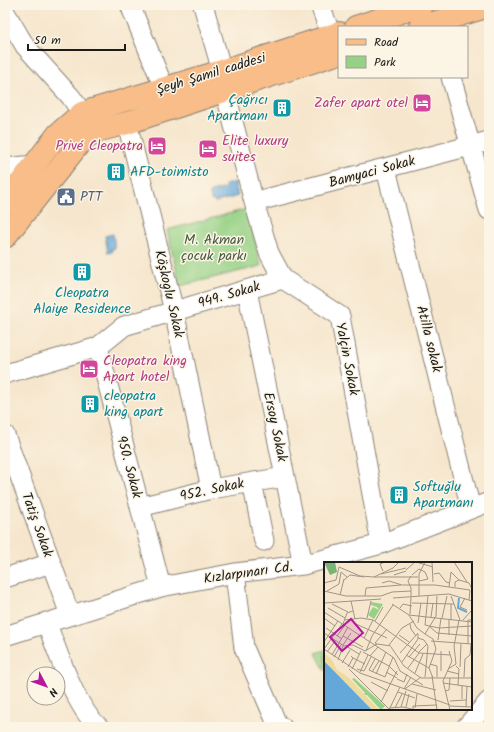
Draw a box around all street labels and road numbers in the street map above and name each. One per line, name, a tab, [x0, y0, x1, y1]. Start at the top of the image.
street label: Şeyh Şamil caddesi	[153, 47, 269, 101]
street label: Bamyaci Sokak	[326, 150, 418, 194]
street label: Köşkoglu Sokak	[148, 248, 190, 340]
street label: 949. Sokak	[195, 276, 263, 314]
street label: Atilla sokak	[410, 303, 448, 375]
street label: Yalçin Sokak	[329, 320, 365, 398]
street label: Ersoy Sokak	[257, 390, 293, 464]
street label: 950. Sokak	[110, 433, 148, 501]
street label: 952. Sokak	[178, 472, 246, 508]
street label: Tatiş Sokak	[15, 489, 59, 561]
street label: Kızlarpınarı Cd.	[202, 556, 294, 590]

